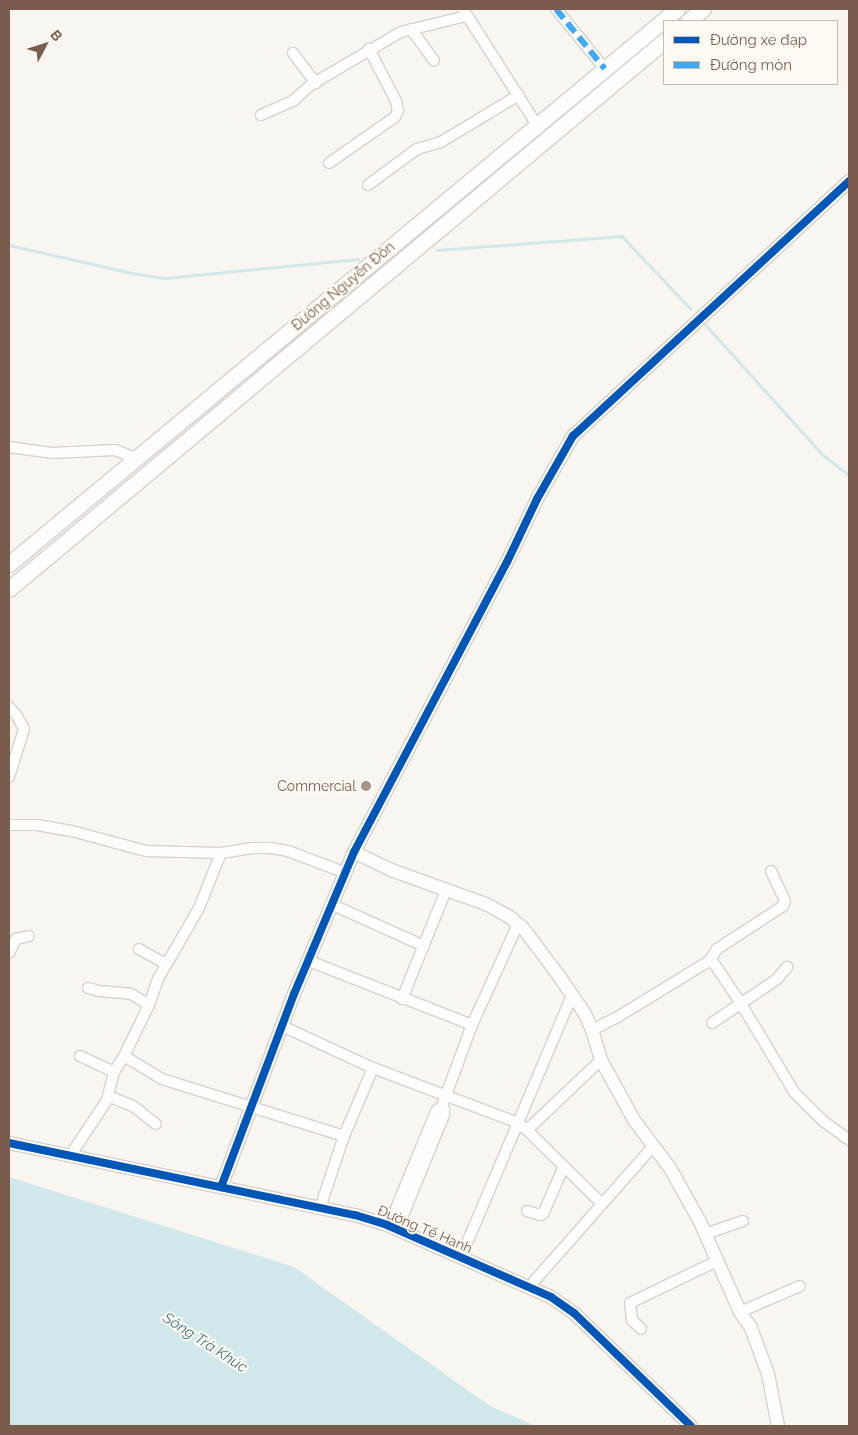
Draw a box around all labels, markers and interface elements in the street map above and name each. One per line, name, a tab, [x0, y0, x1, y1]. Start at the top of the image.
north arrow	[20, 20, 70, 70]
legend	[663, 20, 838, 85]
text: B	[47, 27, 66, 44]
text: Đường xe đạp	[710, 31, 807, 49]
text: Đường mòn	[710, 56, 792, 74]
street label: Đường Nguyễn Đôn	[288, 238, 398, 334]
place label: Commercial	[277, 778, 356, 794]
marker: Commercial	[360, 780, 372, 792]
street label: Đường Tế Hanh	[375, 1201, 475, 1257]
water label: Sông Trà Khúc	[159, 1309, 251, 1377]

